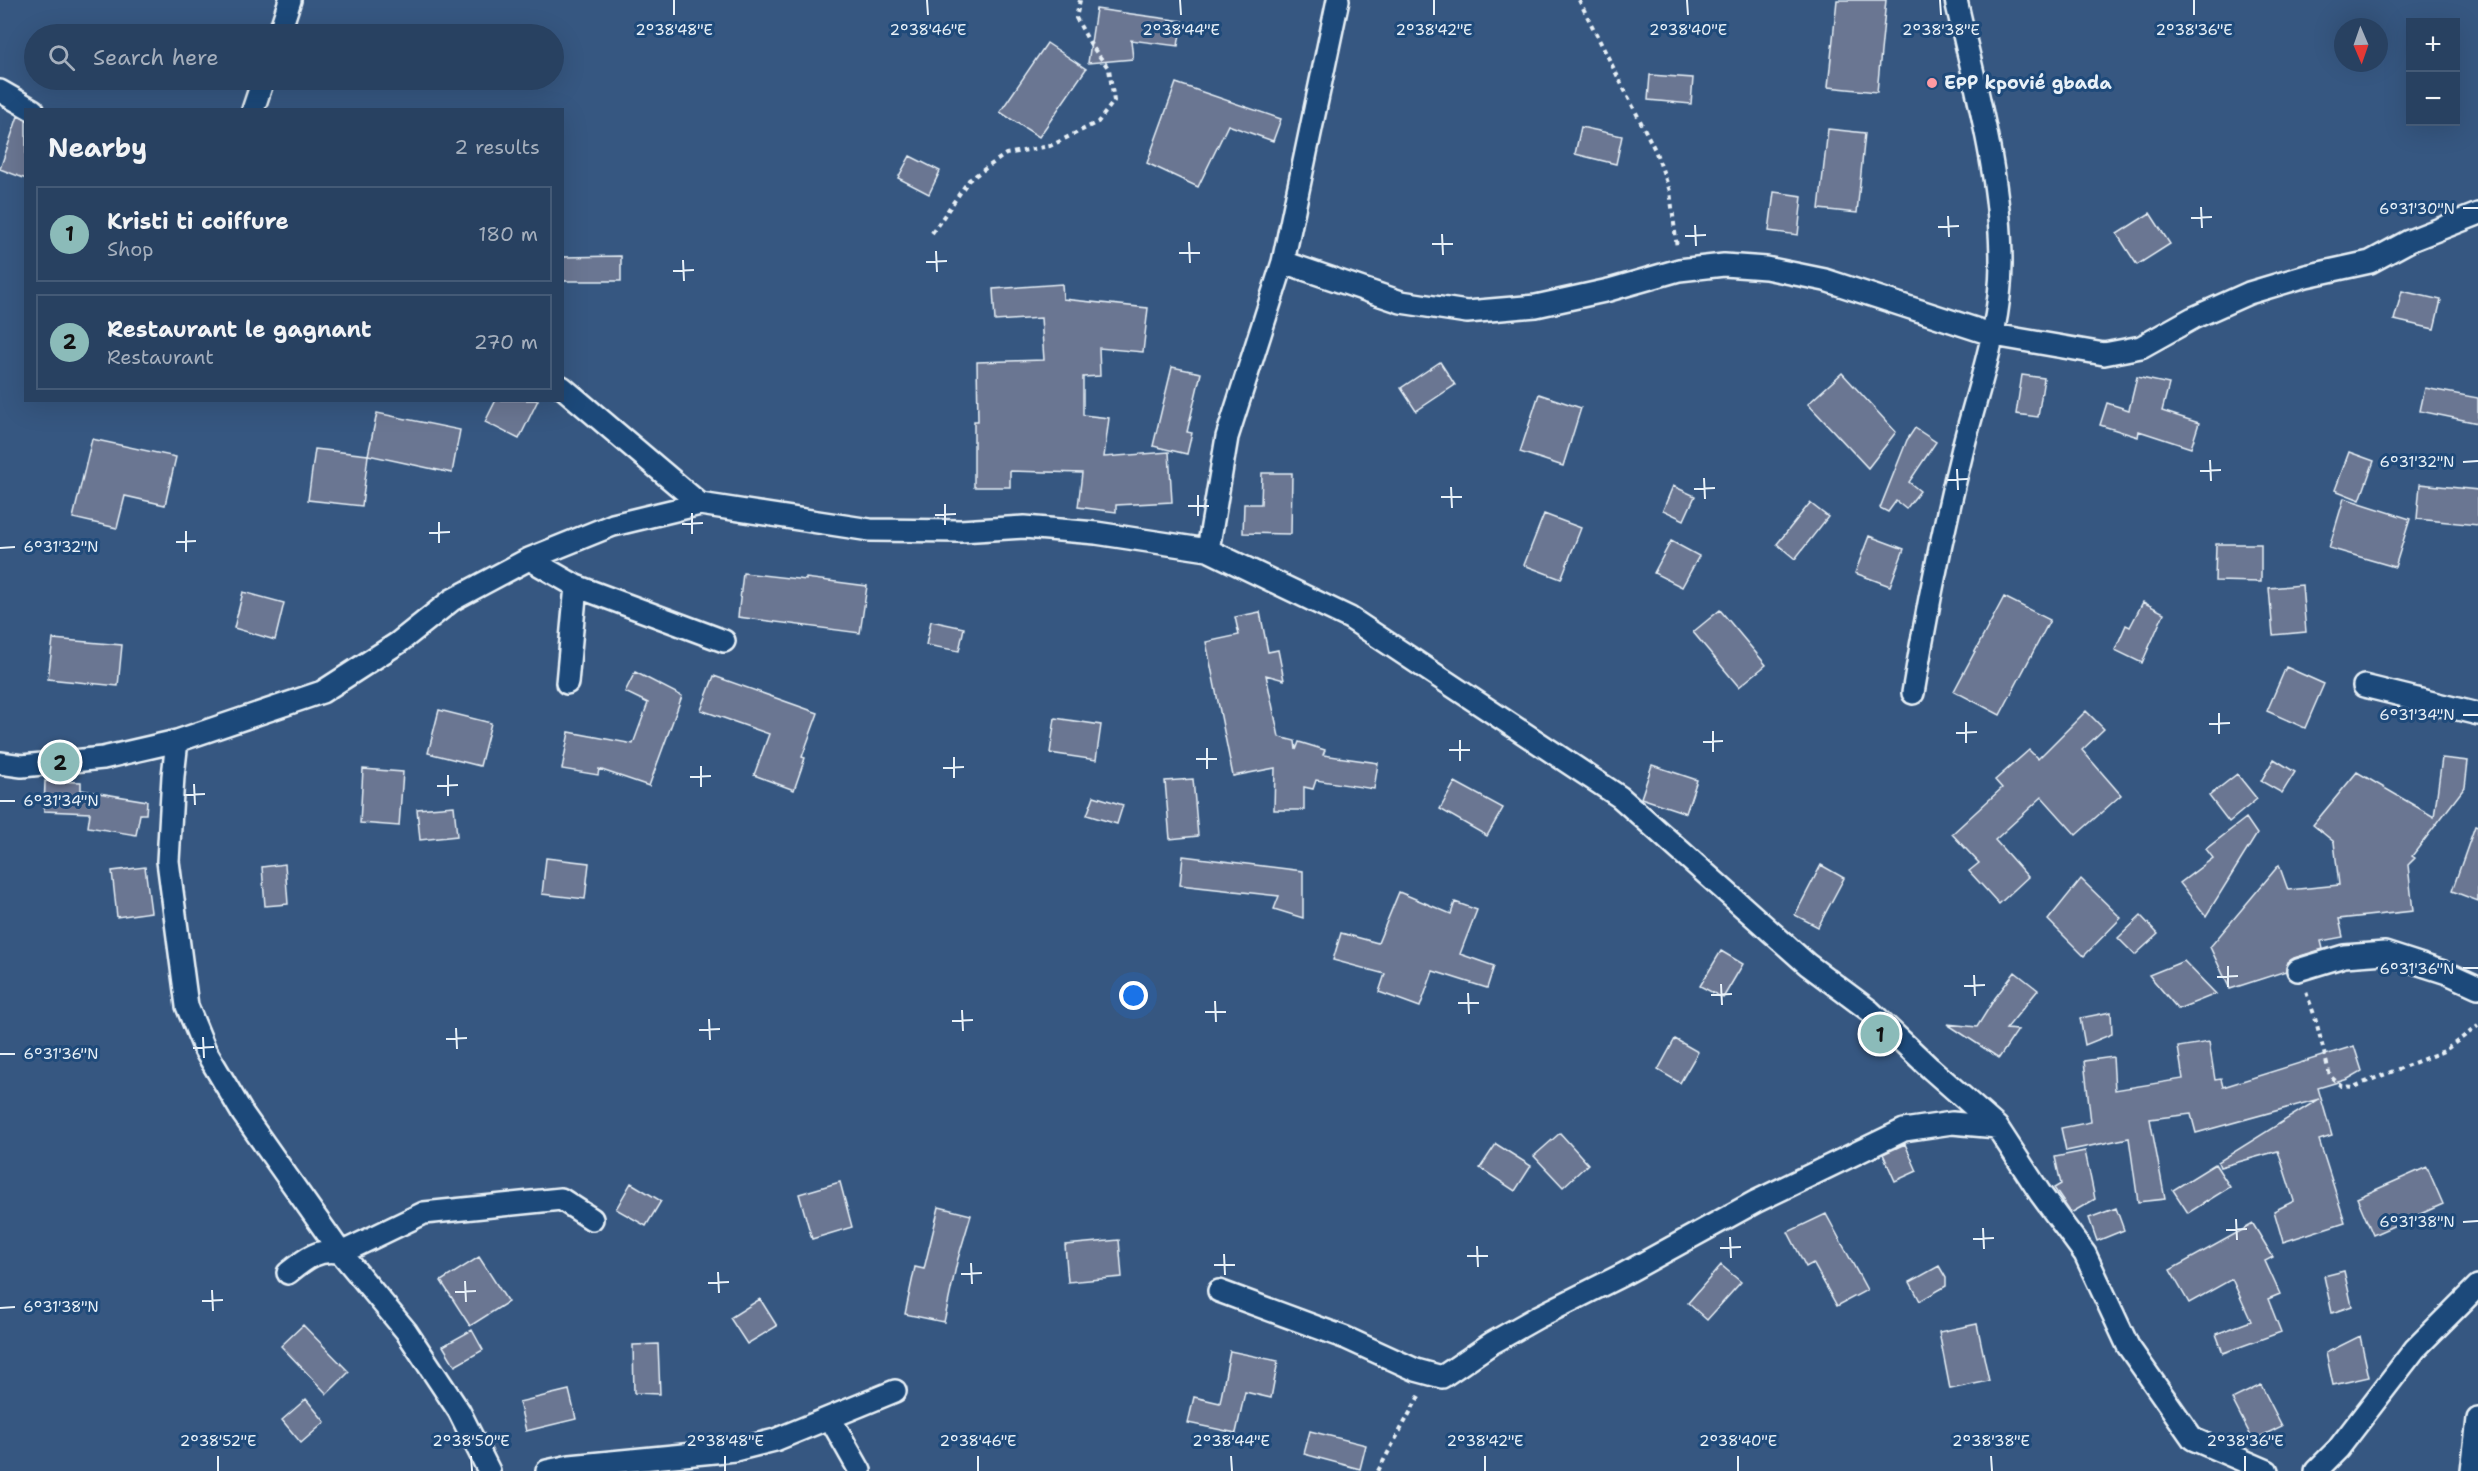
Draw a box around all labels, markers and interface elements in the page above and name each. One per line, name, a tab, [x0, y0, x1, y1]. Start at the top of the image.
north arrow	[2334, 18, 2388, 72]
map controls	[2406, 18, 2460, 126]
button: +	[2406, 18, 2460, 72]
text: 2°38'48"E	[635, 20, 713, 40]
text: 2°38'46"E	[890, 20, 967, 40]
text: 2°38'44"E	[1142, 20, 1220, 40]
text: 2°38'42"E	[1396, 20, 1472, 40]
text: 2°38'40"E	[1649, 20, 1727, 40]
text: 2°38'38"E	[1902, 20, 1980, 40]
text: 2°38'36"E	[2155, 20, 2233, 40]
search box	[24, 24, 564, 90]
icon: search	[45, 41, 78, 74]
text: Search here	[93, 43, 219, 72]
place label: EPP kpovié gbada	[1944, 71, 2112, 95]
button: −	[2406, 72, 2460, 126]
marker: EPP kpovié gbada	[1925, 76, 1939, 90]
text: Nearby	[48, 130, 147, 165]
text: 2 results	[454, 134, 540, 160]
text: 6°31'30"N	[2379, 199, 2455, 219]
text: Kristi ti coiffure	[107, 207, 289, 236]
text: 1	[65, 221, 74, 247]
text: 180 m	[478, 221, 538, 247]
text: Shop	[107, 236, 154, 262]
text: Restaurant le gagnant	[107, 315, 372, 344]
text: 2	[63, 329, 77, 355]
text: 270 m	[474, 329, 538, 355]
text: Restaurant	[107, 344, 214, 370]
text: 6°31'32"N	[2380, 452, 2454, 472]
text: 6°31'32"N	[24, 537, 98, 557]
text: 6°31'34"N	[2379, 705, 2455, 725]
pin: 2	[40, 740, 80, 784]
text: 6°31'34"N	[23, 791, 99, 811]
text: 6°31'36"N	[2380, 959, 2454, 979]
your location	[1119, 981, 1148, 1010]
pin: 1	[1860, 1012, 1900, 1056]
text: 6°31'36"N	[24, 1044, 98, 1064]
text: 6°31'38"N	[2379, 1212, 2455, 1232]
text: 6°31'38"N	[23, 1297, 99, 1317]
text: 2°38'52"E	[180, 1431, 256, 1451]
text: 2°38'50"E	[432, 1431, 510, 1451]
text: 2°38'48"E	[686, 1431, 764, 1451]
text: 2°38'46"E	[940, 1431, 1017, 1451]
text: 2°38'44"E	[1192, 1431, 1270, 1451]
text: 2°38'42"E	[1447, 1431, 1523, 1451]
text: 2°38'40"E	[1699, 1431, 1777, 1451]
text: 2°38'38"E	[1952, 1431, 2030, 1451]
text: 2°38'36"E	[2206, 1431, 2284, 1451]

